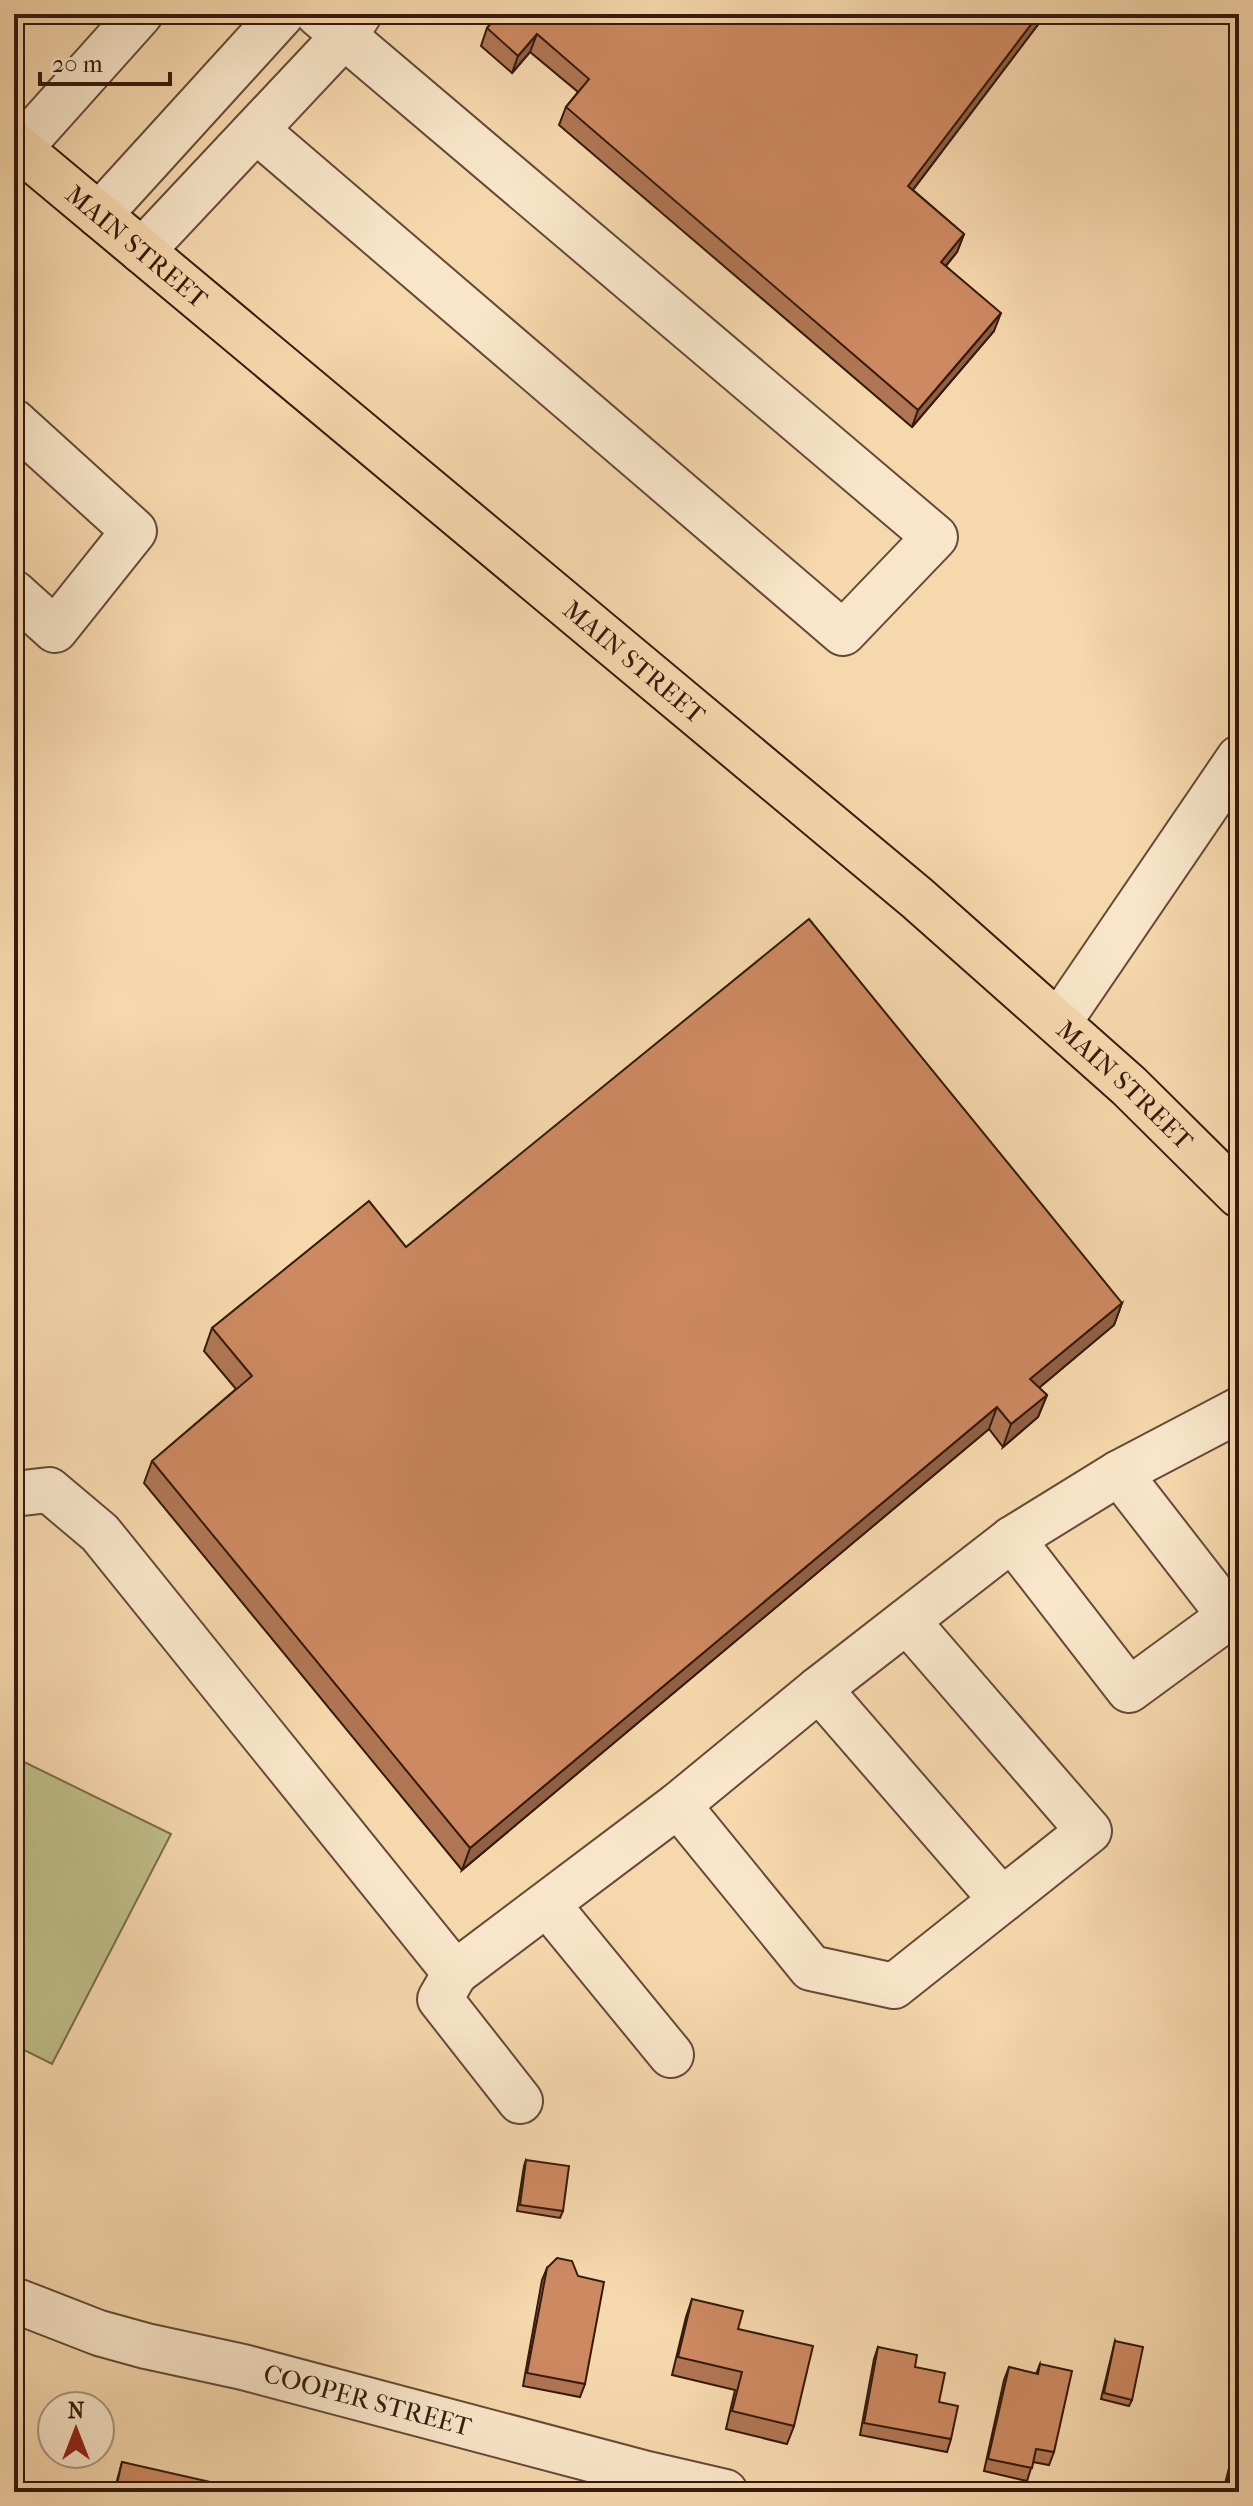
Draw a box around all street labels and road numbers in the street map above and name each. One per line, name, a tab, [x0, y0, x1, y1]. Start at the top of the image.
street label: MAIN STREET	[60, 178, 214, 315]
street label: MAIN STREET	[557, 594, 712, 730]
street label: MAIN STREET	[1050, 1014, 1200, 1156]
street label: COOPER STREET	[260, 2358, 475, 2442]

